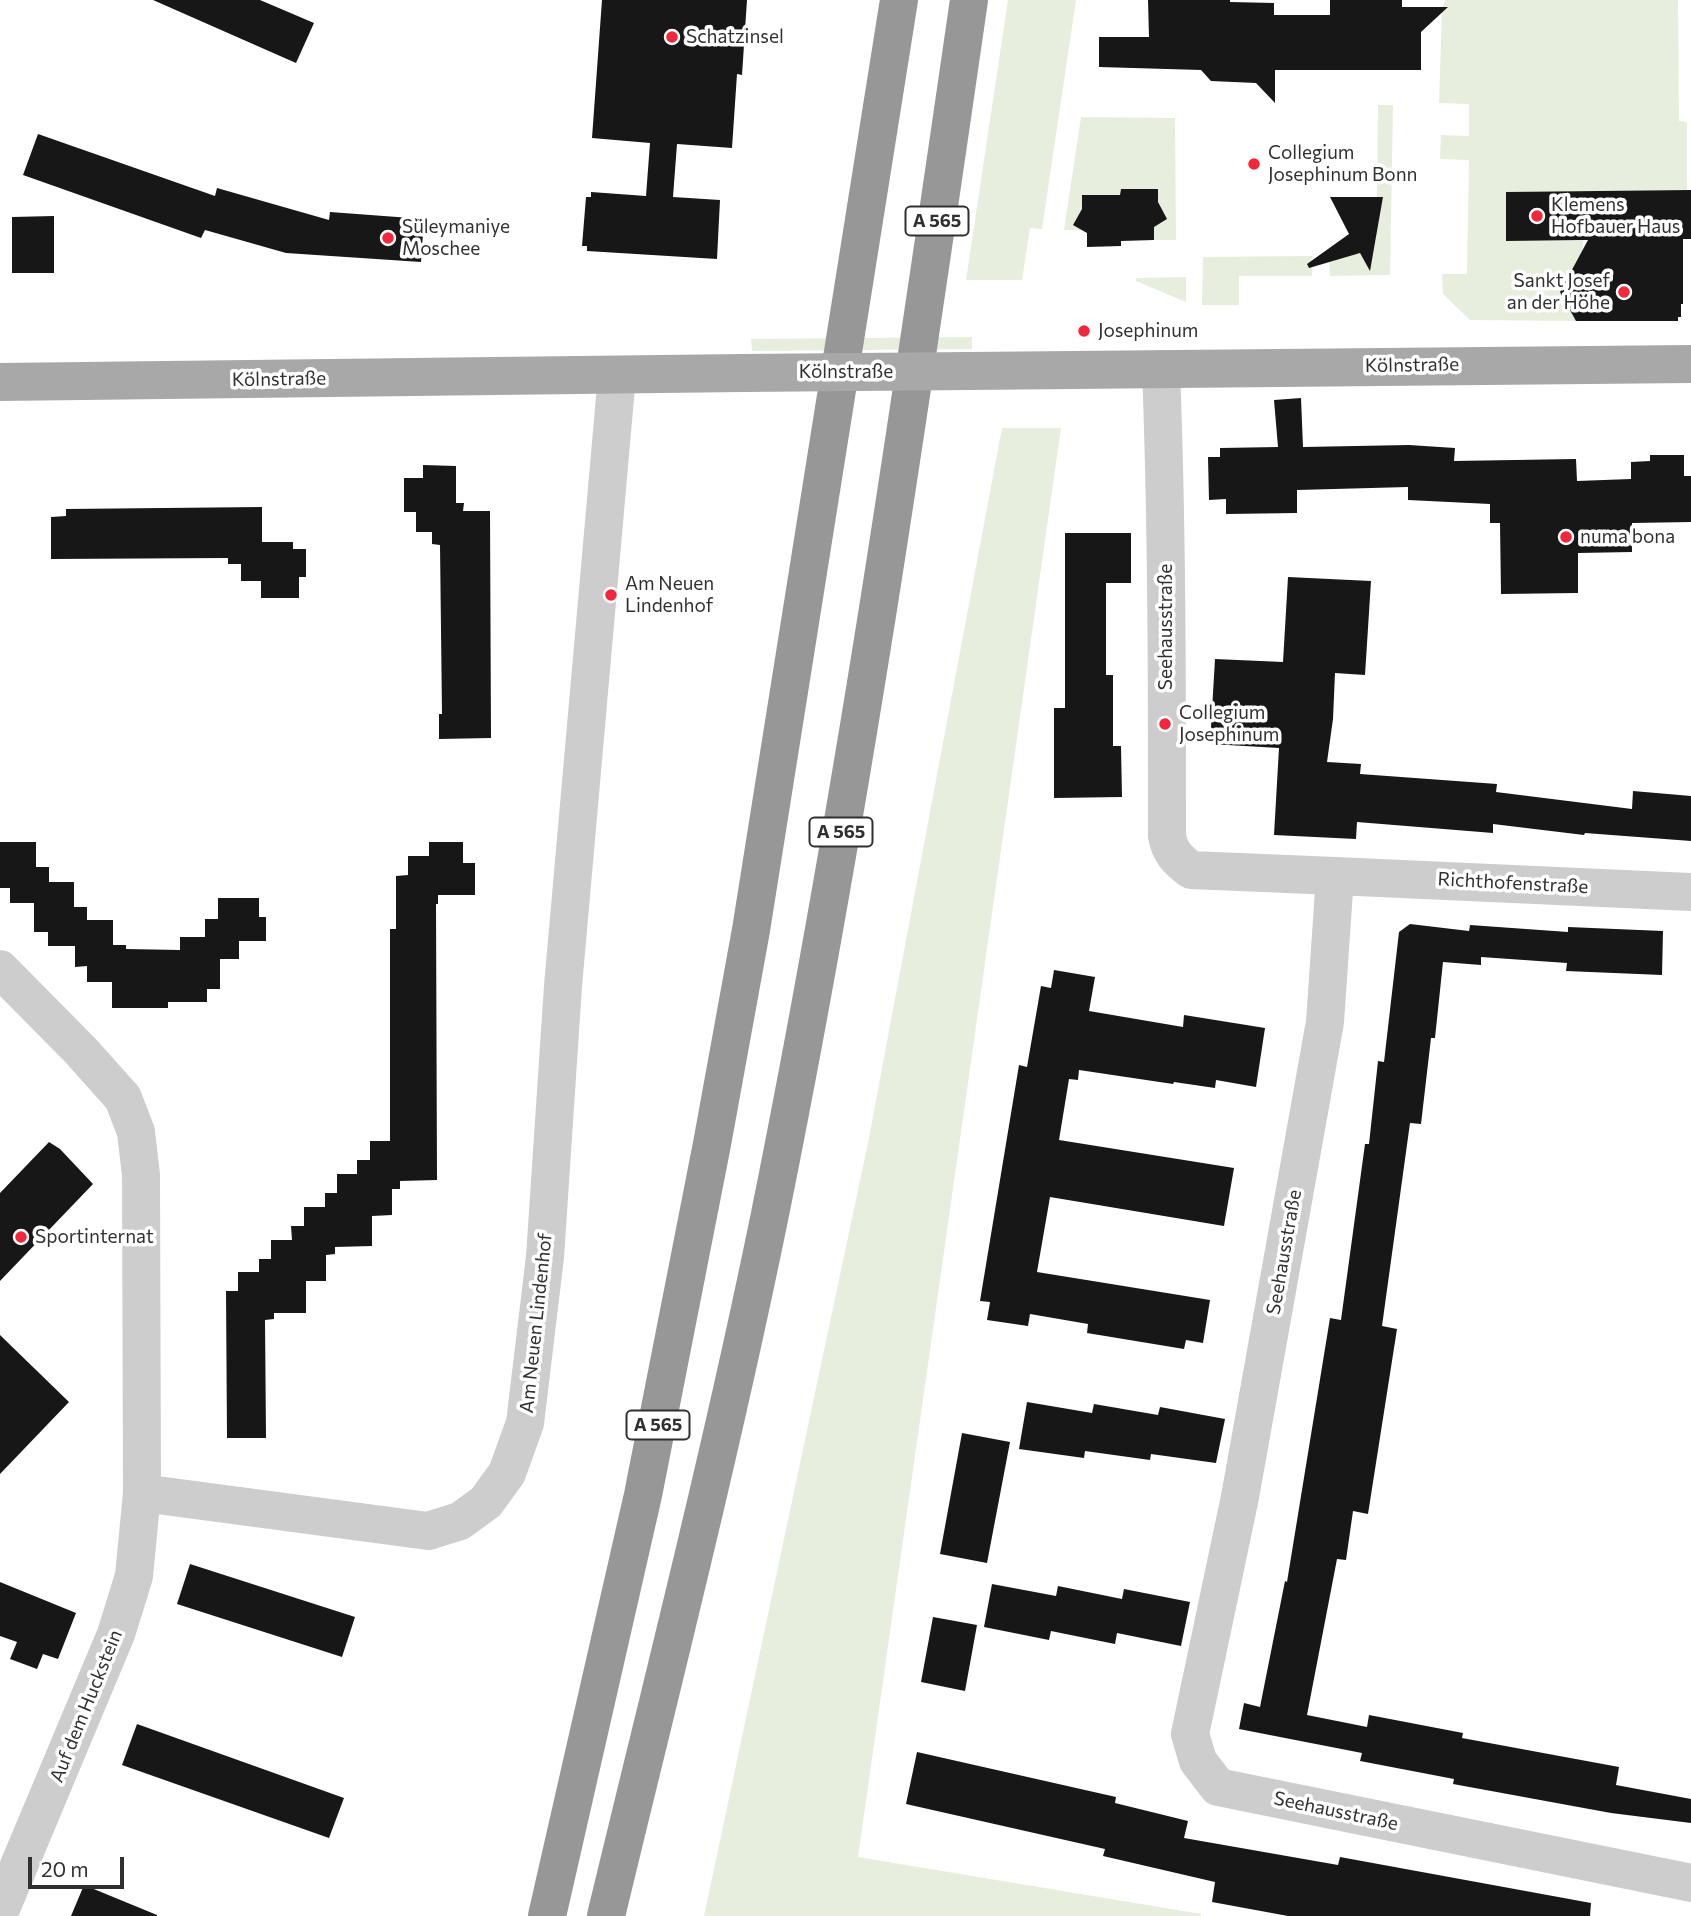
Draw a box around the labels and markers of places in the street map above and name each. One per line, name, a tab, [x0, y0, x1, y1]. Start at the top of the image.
place label: Schatzinsel	[686, 26, 784, 48]
marker: Schatzinsel	[664, 29, 680, 45]
place label: Collegium Josephinum Bonn	[1268, 142, 1417, 186]
marker: Collegium Josephinum Bonn	[1246, 156, 1262, 172]
place label: Klemens Hofbauer Haus	[1551, 194, 1680, 238]
marker: Klemens Hofbauer Haus	[1529, 208, 1545, 224]
place label: Süleymaniye Moschee	[402, 216, 510, 260]
marker: Süleymaniye Moschee	[380, 230, 396, 246]
place label: Sankt Josef an der Höhe	[1507, 270, 1610, 314]
marker: Sankt Josef an der Höhe	[1616, 284, 1632, 300]
place label: Josephinum	[1098, 320, 1198, 342]
marker: Josephinum	[1076, 323, 1092, 339]
place label: numa bona	[1580, 526, 1675, 548]
marker: numa bona	[1558, 529, 1574, 545]
place label: Am Neuen Lindenhof	[625, 573, 714, 617]
marker: Am Neuen Lindenhof	[603, 587, 619, 603]
place label: Collegium Josephinum	[1179, 702, 1279, 746]
marker: Collegium Josephinum	[1157, 716, 1173, 732]
place label: Sportinternat	[35, 1226, 154, 1248]
marker: Sportinternat	[13, 1229, 29, 1245]

